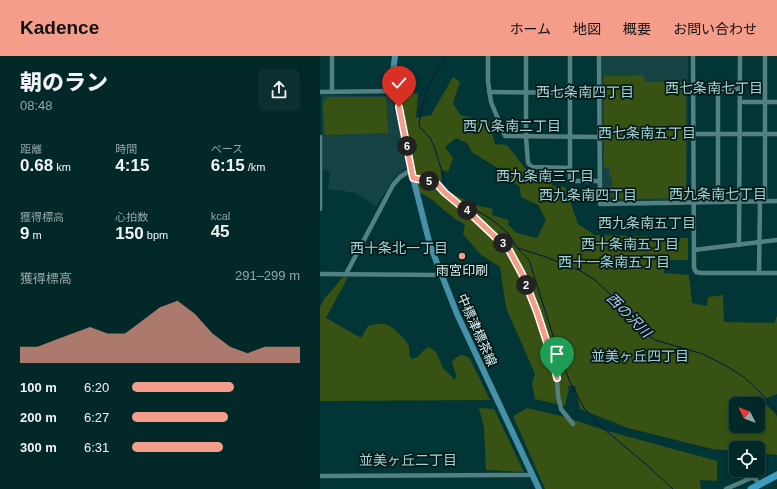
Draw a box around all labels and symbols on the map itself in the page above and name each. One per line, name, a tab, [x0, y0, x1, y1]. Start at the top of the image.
pin	[382, 66, 416, 107]
district label: 西七条南七丁目	[665, 80, 763, 96]
district label: 西七条南四丁目	[536, 84, 634, 100]
district label: 西八条南二丁目	[463, 118, 561, 134]
district label: 西七条南五丁目	[598, 125, 696, 141]
pin: 6	[397, 136, 417, 156]
district label: 西九条南三丁目	[496, 168, 594, 184]
pin: 5	[419, 171, 439, 191]
district label: 西九条南七丁目	[669, 186, 767, 202]
district label: 西九条南四丁目	[539, 187, 637, 203]
pin: 4	[457, 200, 477, 220]
district label: 西九条南五丁目	[598, 215, 696, 231]
pin: 3	[493, 233, 513, 253]
district label: 西十条南五丁目	[581, 236, 679, 252]
district label: 西十条北一丁目	[350, 240, 448, 256]
marker: 雨宮印刷	[457, 251, 467, 261]
district label: 西十一条南五丁目	[558, 254, 670, 270]
place label: 雨宮印刷	[436, 263, 488, 278]
pin: 2	[516, 275, 536, 295]
water label: 西の沢川	[604, 290, 656, 342]
street label: 中標津標茶線	[454, 291, 500, 369]
pin	[540, 337, 574, 378]
district label: 並美ヶ丘四丁目	[591, 348, 689, 364]
north arrow	[729, 397, 765, 433]
district label: 並美ヶ丘二丁目	[359, 452, 457, 468]

